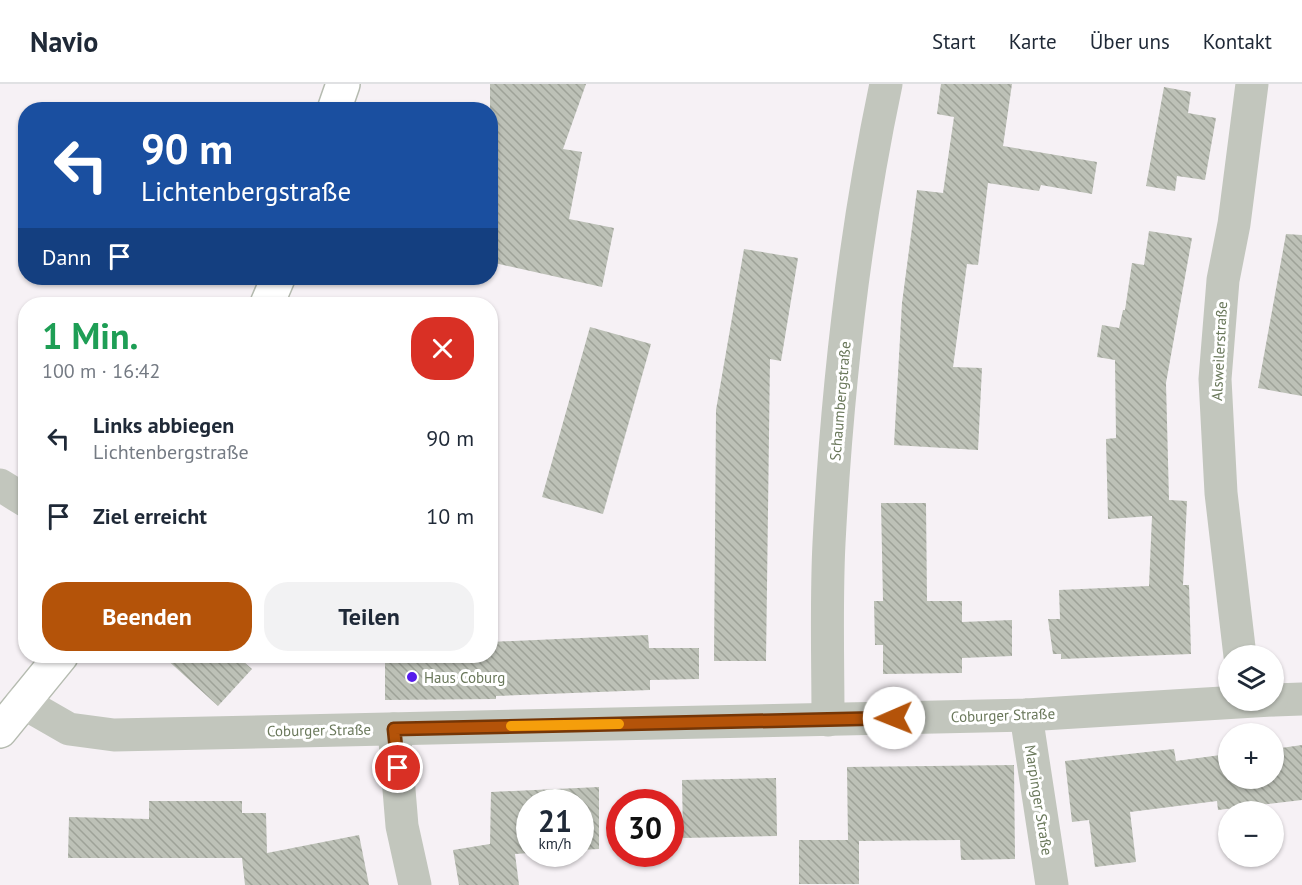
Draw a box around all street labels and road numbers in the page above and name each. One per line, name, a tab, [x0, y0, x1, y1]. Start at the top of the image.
street label: Alsweilerstraße	[1207, 301, 1231, 401]
street label: Schaumbergstraße	[825, 340, 855, 462]
street label: Coburger Straße	[951, 704, 1055, 726]
street label: Coburger Straße	[267, 720, 371, 740]
street label: Marpinger Straße	[1021, 743, 1057, 857]

